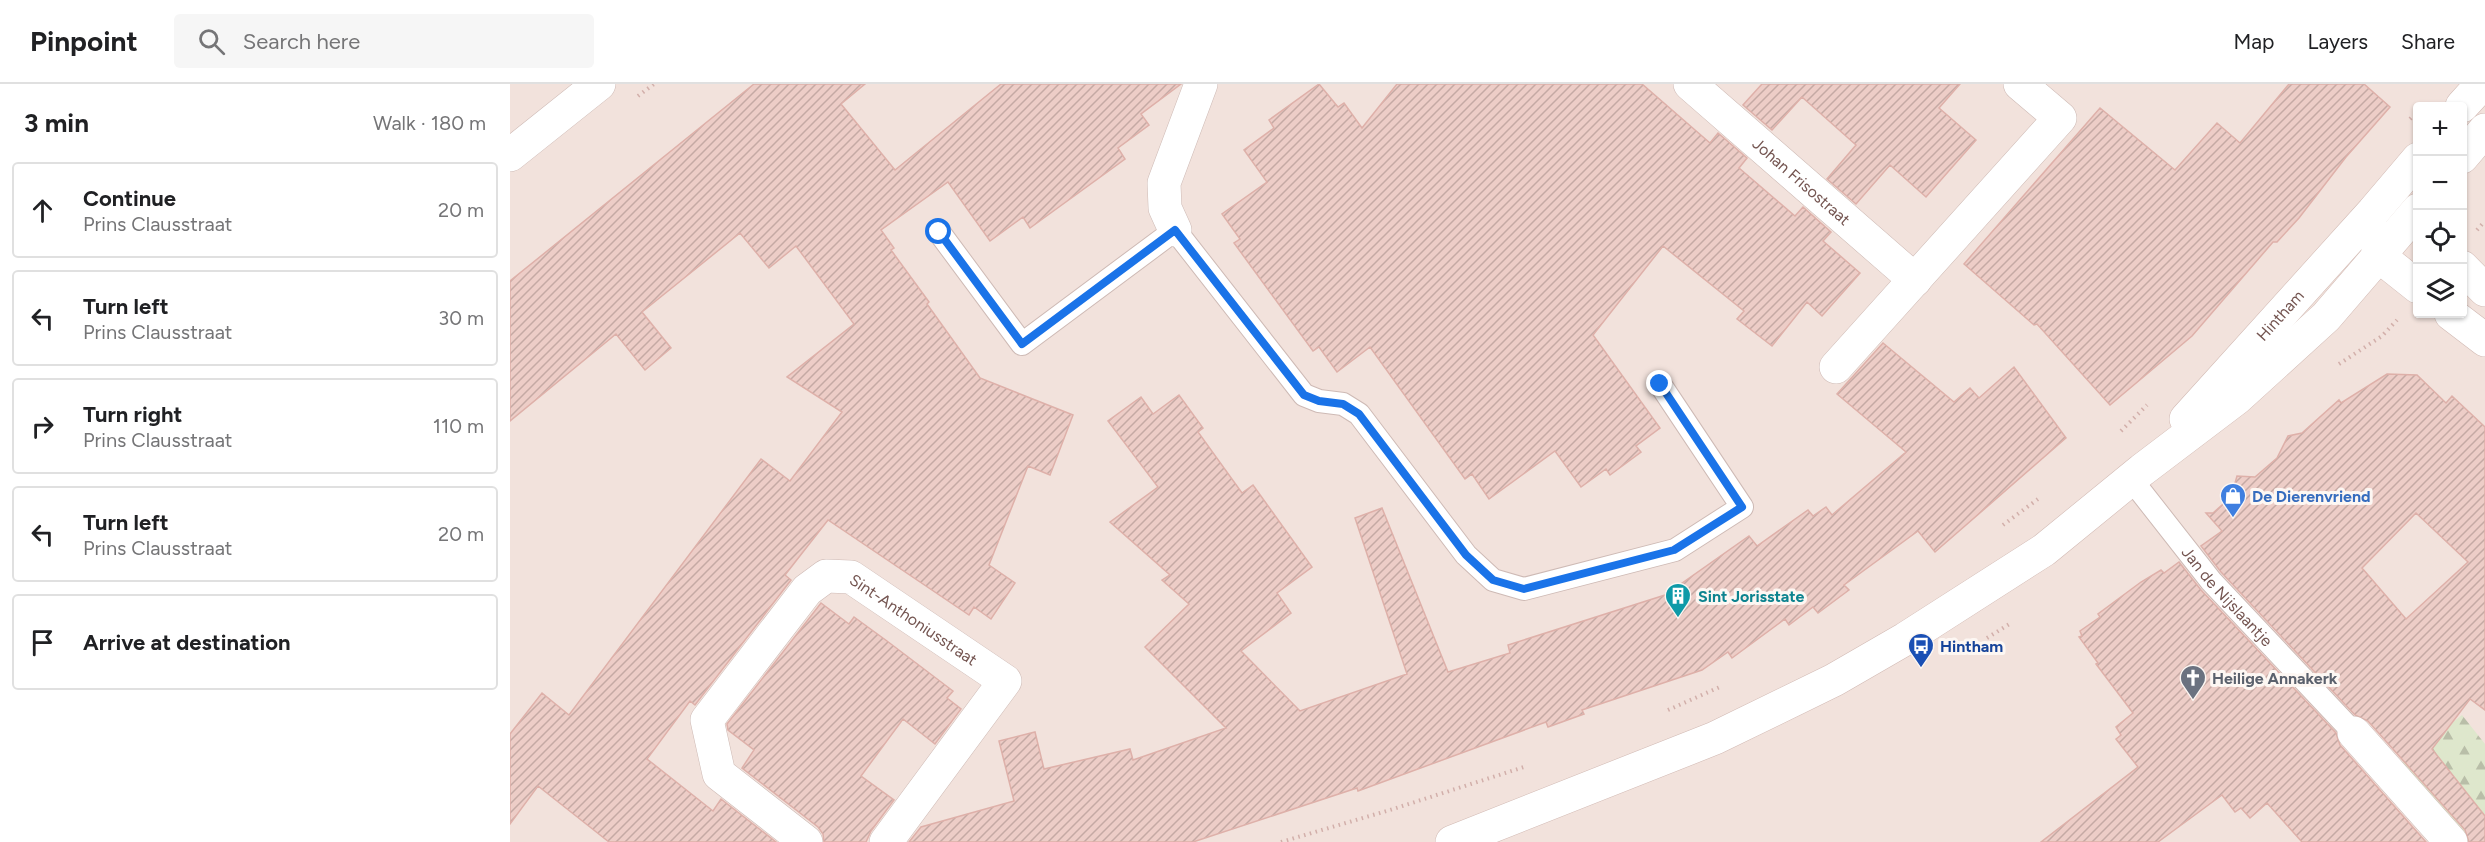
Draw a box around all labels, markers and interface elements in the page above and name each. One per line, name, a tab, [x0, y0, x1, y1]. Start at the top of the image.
search box	[174, 14, 594, 68]
text: Pinpoint	[30, 24, 138, 58]
icon: search	[195, 25, 228, 58]
text: Search here	[243, 28, 360, 55]
text: Map	[2234, 29, 2274, 54]
text: Layers	[2307, 29, 2368, 54]
text: Share	[2401, 29, 2455, 54]
map controls	[2413, 102, 2467, 318]
button: +	[2413, 102, 2467, 156]
text: 3 min	[24, 107, 89, 139]
text: Walk · 180 m	[373, 111, 486, 135]
street label: Johan Frisostraat	[1749, 134, 1854, 229]
button: −	[2413, 156, 2467, 210]
text: Continue	[83, 185, 176, 212]
icon: ahead	[26, 194, 59, 227]
text: 20 m	[438, 198, 484, 222]
button: locate	[2413, 210, 2467, 264]
text: Prins Clausstraat	[83, 212, 232, 236]
route start	[925, 218, 951, 244]
button: layers	[2413, 264, 2467, 318]
street label: Hintham	[2253, 286, 2308, 345]
text: Turn left	[83, 293, 169, 320]
icon: left	[26, 302, 59, 335]
text: 30 m	[438, 306, 484, 330]
text: Prins Clausstraat	[83, 320, 232, 344]
route end	[1646, 370, 1672, 396]
text: Turn right	[83, 401, 182, 428]
icon: right	[26, 410, 59, 443]
text: 110 m	[433, 414, 484, 438]
text: Prins Clausstraat	[83, 428, 232, 452]
shop icon: De Dierenvriend	[2218, 481, 2248, 519]
place label: De Dierenvriend	[2252, 487, 2371, 506]
text: Turn left	[83, 509, 169, 536]
icon: left	[26, 518, 59, 551]
text: 20 m	[438, 522, 484, 546]
text: Prins Clausstraat	[83, 536, 232, 560]
street label: Jan de Nijslaantje	[2178, 543, 2277, 651]
street label: Sint-Anthoniusstraat	[846, 570, 981, 670]
building icon: Sint Jorisstate	[1663, 581, 1693, 619]
place label: Sint Jorisstate	[1698, 587, 1805, 606]
icon: arrive	[26, 626, 59, 659]
text: Arrive at destination	[83, 629, 291, 656]
bus stop icon: Hintham	[1906, 631, 1936, 669]
place label: Hintham	[1940, 637, 2003, 656]
church icon: Heilige Annakerk	[2178, 663, 2208, 701]
place label: Heilige Annakerk	[2212, 669, 2338, 688]

